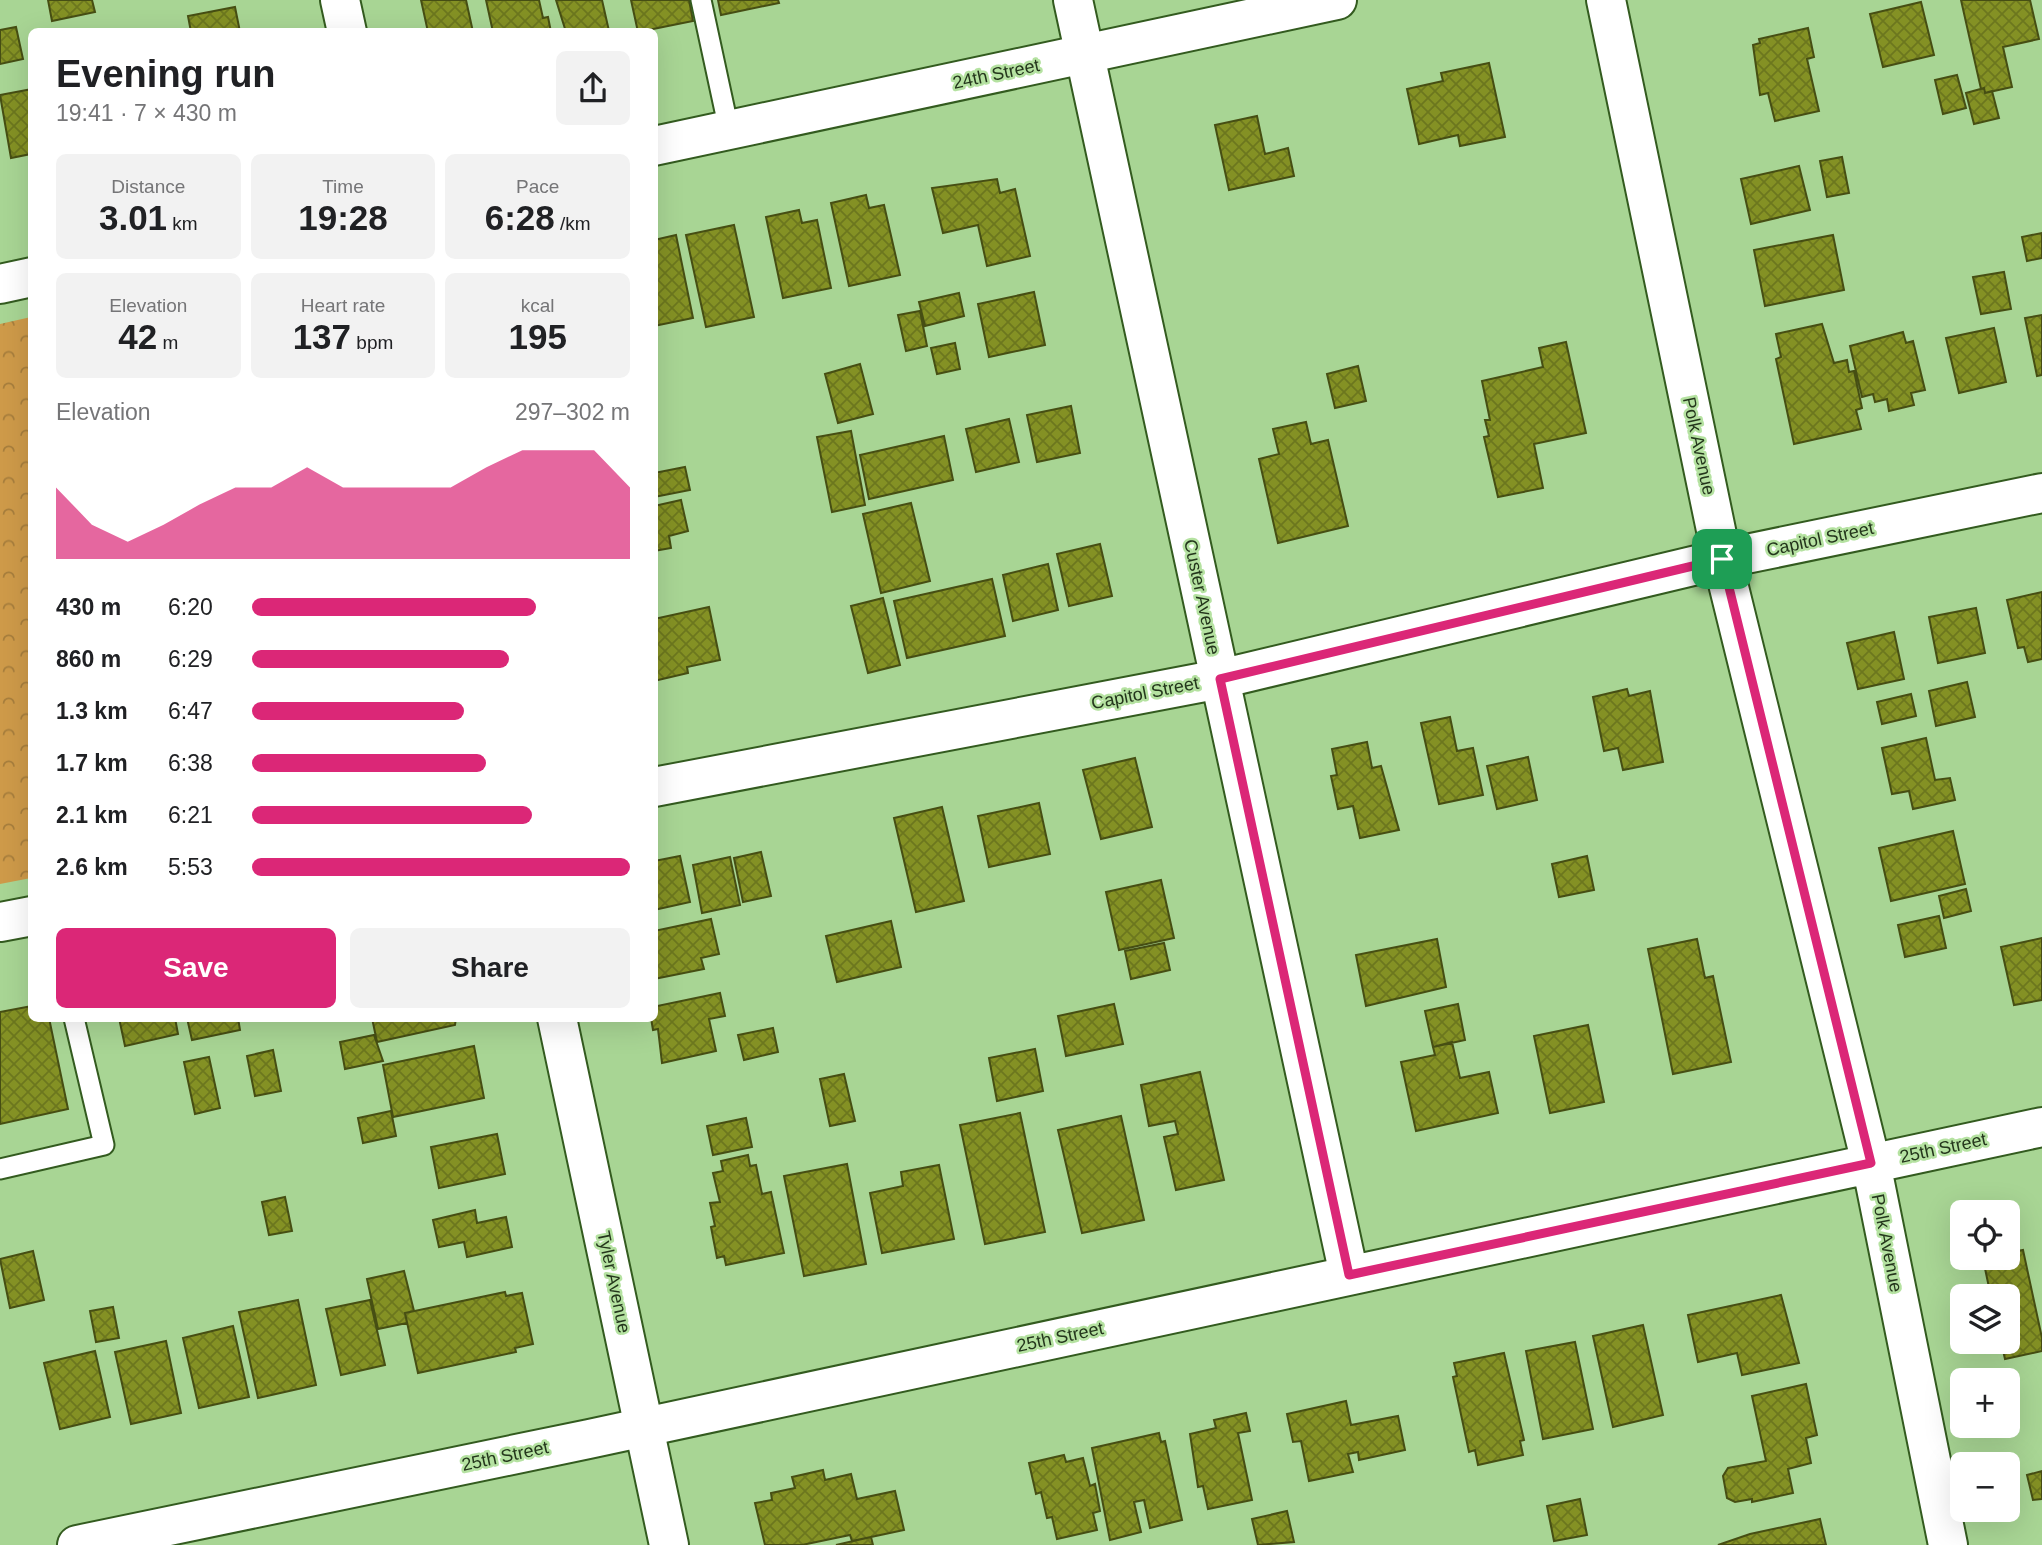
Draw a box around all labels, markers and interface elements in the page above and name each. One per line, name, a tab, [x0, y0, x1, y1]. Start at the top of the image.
button: share	[556, 51, 630, 125]
text: Evening run	[56, 53, 276, 95]
street label: 24th Street	[951, 55, 1041, 93]
text: 19:41 · 7 × 430 m	[56, 100, 237, 126]
text: Distance	[111, 176, 185, 197]
text: Time	[322, 176, 364, 197]
text: Pace	[516, 176, 559, 197]
text: 3.01	[99, 198, 167, 237]
text: 19:28	[298, 198, 388, 237]
text: 6:28	[485, 198, 555, 237]
text: km	[167, 213, 198, 234]
text: /km	[555, 213, 591, 234]
text: Elevation	[109, 295, 187, 316]
text: Heart rate	[301, 295, 385, 316]
text: kcal	[521, 295, 555, 316]
text: 42	[118, 317, 157, 356]
text: 137	[293, 317, 351, 356]
text: 195	[508, 317, 567, 356]
text: m	[157, 332, 178, 353]
text: bpm	[351, 332, 393, 353]
street label: Polk Avenue	[1679, 395, 1719, 497]
text: Elevation	[56, 399, 151, 425]
text: 297–302 m	[515, 399, 630, 425]
street label: Capitol Street	[1765, 518, 1875, 560]
pin	[1692, 529, 1752, 589]
street label: Custer Avenue	[1180, 537, 1224, 657]
icon: arrive	[1703, 540, 1741, 578]
text: 430 m	[56, 594, 121, 620]
text: 6:20	[168, 594, 213, 620]
text: 860 m	[56, 646, 121, 672]
text: 6:29	[168, 646, 213, 672]
street label: Capitol Street	[1090, 673, 1200, 713]
text: 1.3 km	[56, 698, 128, 724]
text: 6:47	[168, 698, 213, 724]
text: 1.7 km	[56, 750, 128, 776]
text: 6:38	[168, 750, 213, 776]
text: 2.1 km	[56, 802, 128, 828]
text: 6:21	[168, 802, 213, 828]
text: 2.6 km	[56, 854, 128, 880]
text: 5:53	[168, 854, 213, 880]
button: Save	[56, 928, 336, 1008]
button: Share	[350, 928, 630, 1008]
street label: 25th Street	[1898, 1129, 1988, 1167]
street label: Polk Avenue	[1868, 1192, 1906, 1294]
map controls	[1950, 1200, 2020, 1522]
button: locate	[1950, 1200, 2020, 1270]
street label: Tyler Avenue	[593, 1229, 635, 1335]
button: layers	[1950, 1284, 2020, 1354]
street label: 25th Street	[1015, 1318, 1105, 1356]
button: +	[1950, 1368, 2020, 1438]
street label: 25th Street	[460, 1437, 550, 1475]
button: −	[1950, 1452, 2020, 1522]

